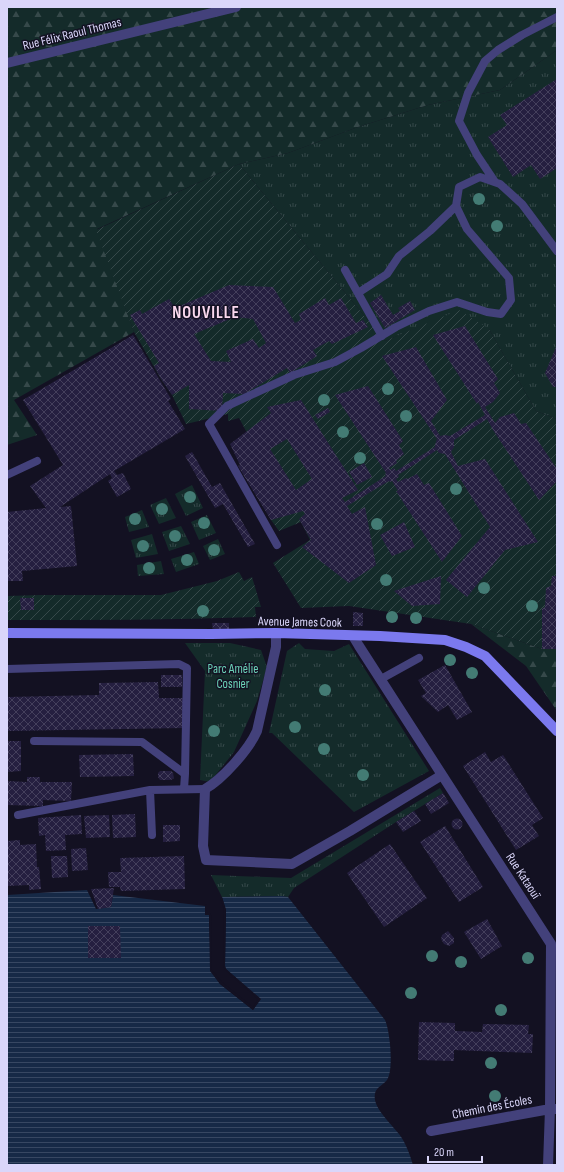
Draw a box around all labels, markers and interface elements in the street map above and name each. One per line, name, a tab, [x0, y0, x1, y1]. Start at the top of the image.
street label: Rue Félix Raoul Thomas	[21, 14, 123, 54]
district label: NOUVILLE	[172, 303, 240, 323]
street label: Avenue James Cook	[257, 613, 342, 631]
park label: Parc Amélie Cosnier	[208, 661, 258, 692]
street label: Rue Kataouï	[502, 850, 544, 903]
street label: Chemin des Écoles	[451, 1091, 534, 1123]
scale bar	[428, 1138, 482, 1164]
text: 20 m	[434, 1145, 454, 1160]

